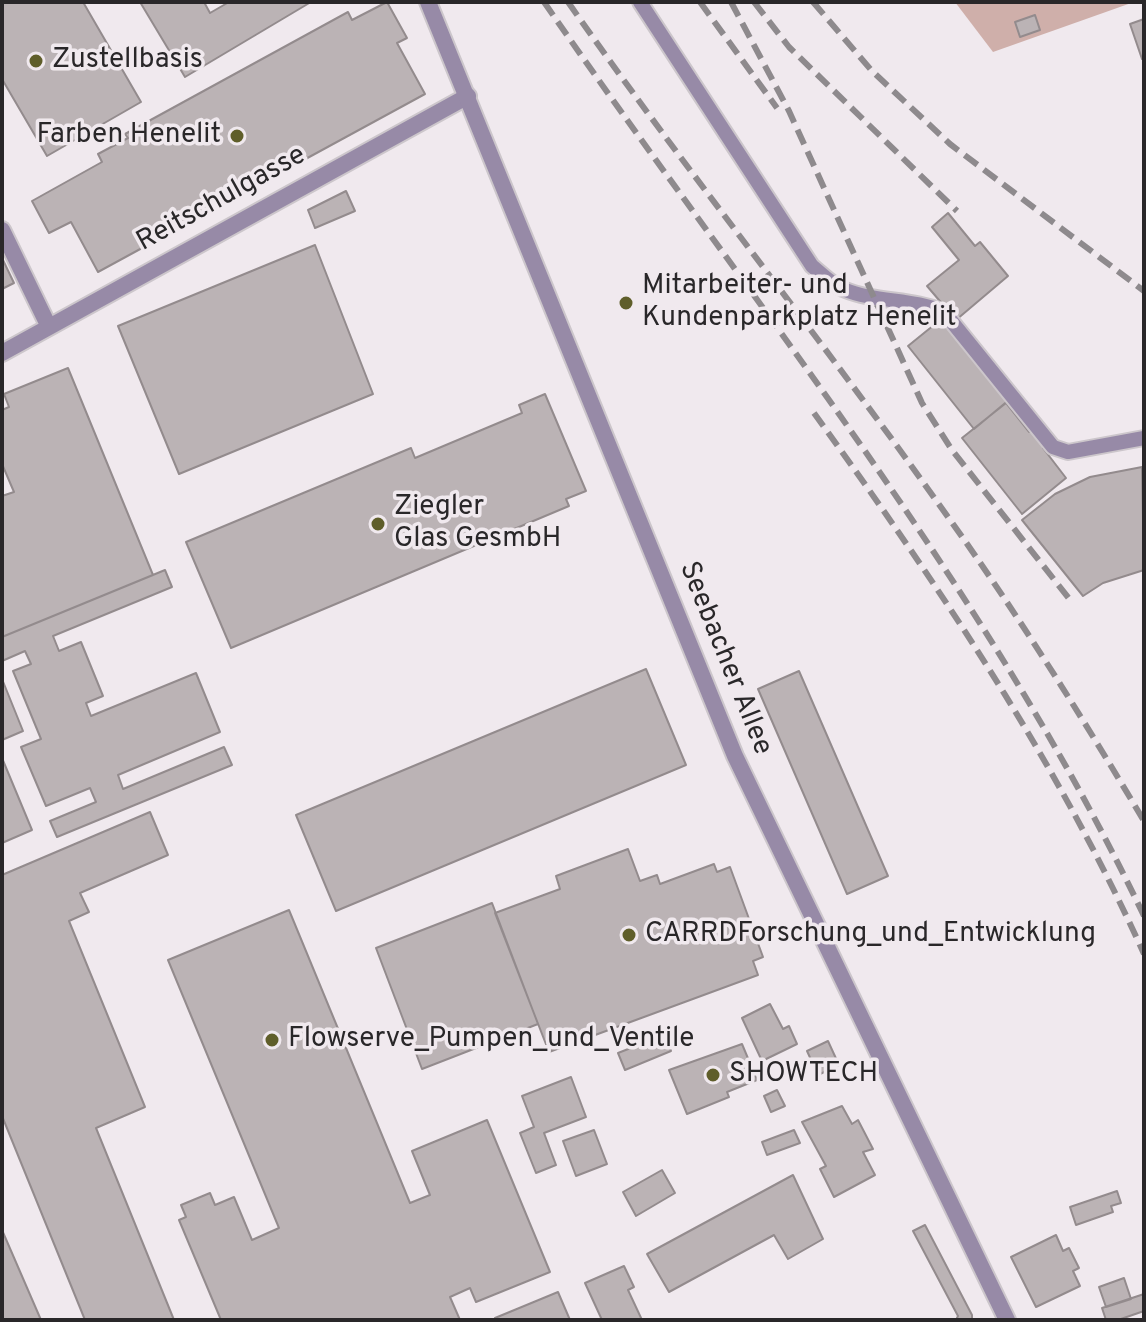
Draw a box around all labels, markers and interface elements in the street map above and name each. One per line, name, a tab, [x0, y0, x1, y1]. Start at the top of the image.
place label: Zustellbasis	[52, 44, 203, 78]
marker: Zustellbasis	[27, 52, 45, 70]
place label: Farben Henelit	[37, 119, 221, 153]
marker: Farben Henelit	[228, 127, 246, 145]
street label: Reitschulgasse	[132, 140, 312, 260]
place label: Mitarbeiter- und Kundenparkplatz Henelit	[642, 270, 957, 336]
marker: Mitarbeiter- und Kundenparkplatz Henelit	[617, 294, 635, 312]
place label: Ziegler Glas GesmbH	[394, 491, 561, 557]
marker: Ziegler Glas GesmbH	[369, 515, 387, 533]
street label: Seebacher Allee	[670, 557, 778, 761]
place label: CARRDForschung_und_Entwicklung	[645, 918, 1096, 952]
marker: CARRDForschung_und_Entwicklung	[620, 926, 638, 944]
place label: Flowserve_Pumpen_und_Ventile	[288, 1023, 694, 1057]
marker: Flowserve_Pumpen_und_Ventile	[263, 1031, 281, 1049]
place label: SHOWTECH	[729, 1058, 878, 1092]
marker: SHOWTECH	[704, 1066, 722, 1084]

